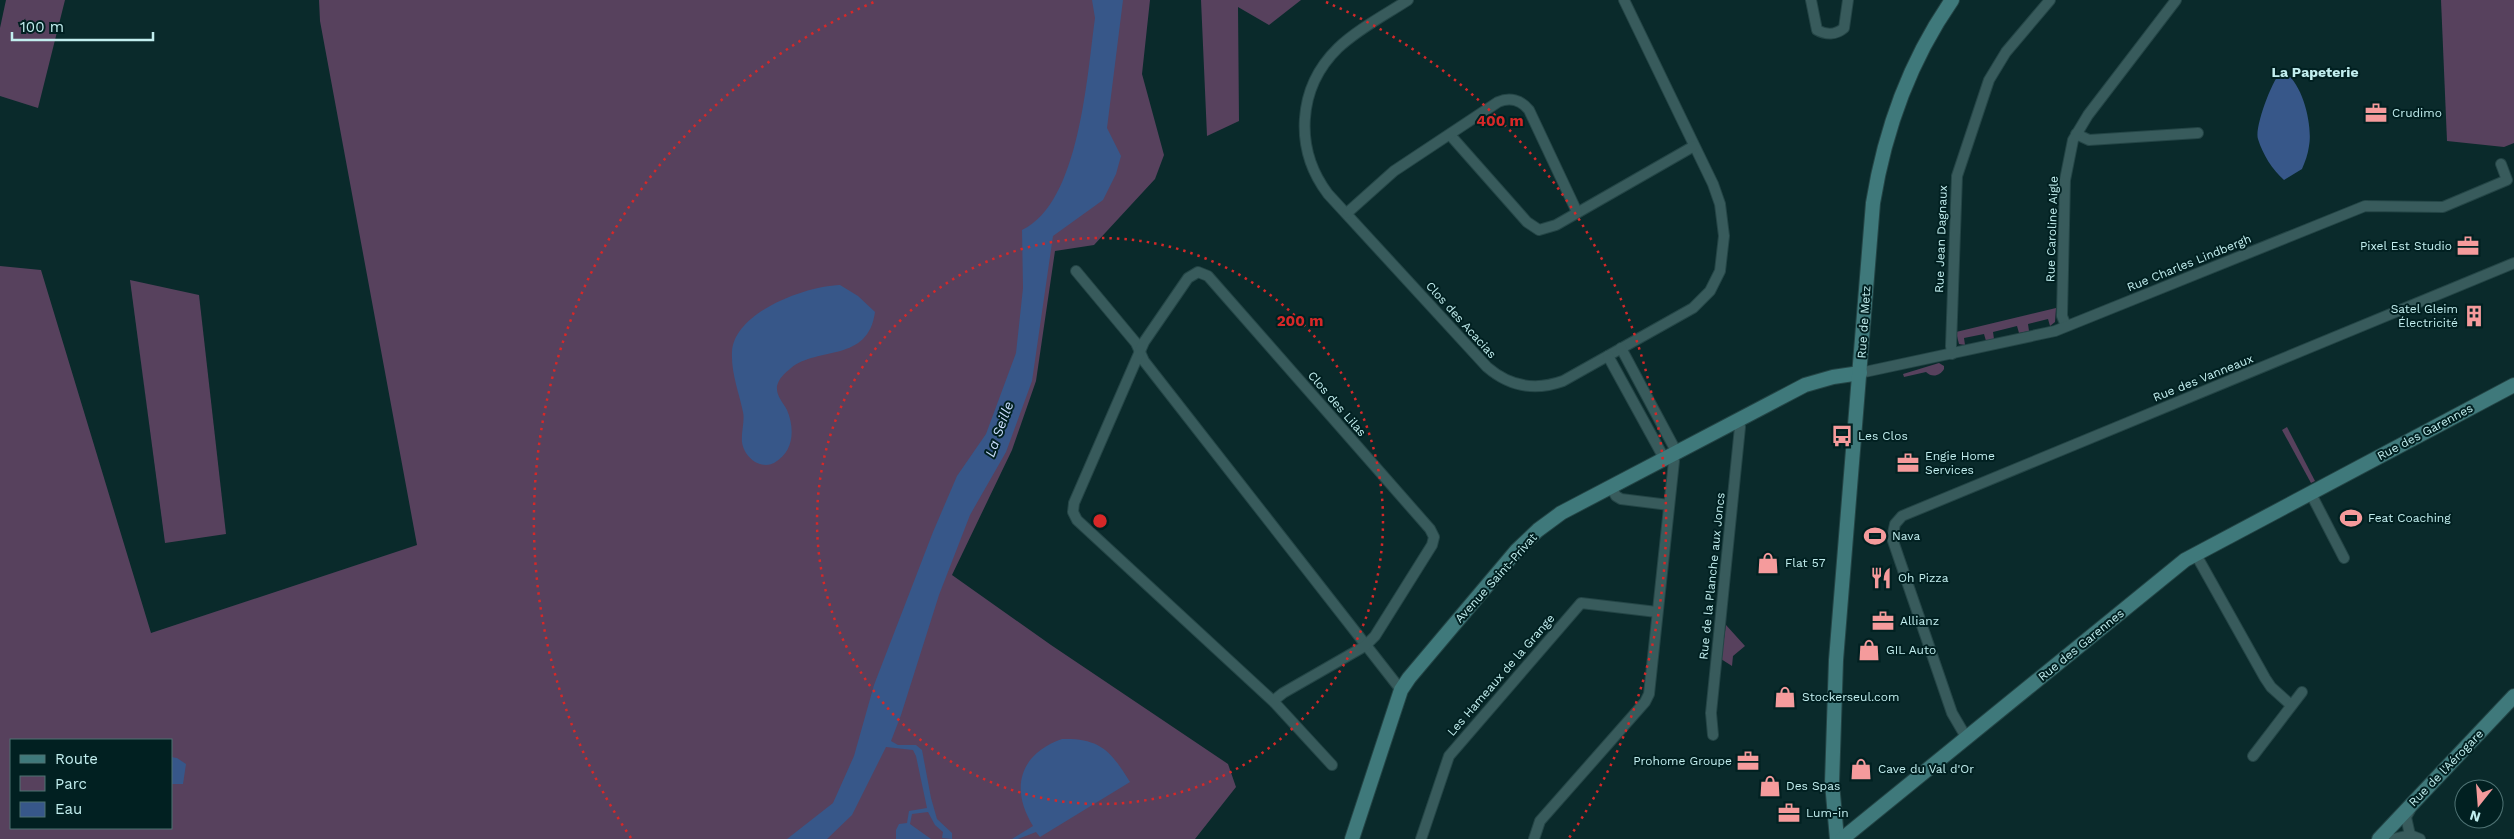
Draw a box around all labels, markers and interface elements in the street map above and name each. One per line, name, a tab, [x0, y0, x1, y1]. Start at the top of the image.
scale bar	[12, 10, 154, 42]
text: 100 m	[20, 18, 64, 36]
district label: La Papeterie	[2271, 64, 2359, 80]
office icon: Crudimo	[2363, 100, 2389, 126]
place label: Crudimo	[2392, 106, 2442, 120]
text: 400 m	[1476, 112, 1524, 130]
street label: Rue Caroline Aigle	[2043, 176, 2061, 282]
street label: Rue Jean Dagnaux	[1932, 185, 1950, 293]
street label: Rue Charles Lindbergh	[2125, 232, 2253, 294]
office icon: Pixel Est Studio	[2455, 233, 2481, 259]
place label: Pixel Est Studio	[2360, 239, 2452, 253]
street label: Clos des Acacias	[1423, 279, 1499, 361]
street label: Rue de Metz	[1854, 285, 1874, 359]
place label: Satel Gleim Électricité	[2391, 302, 2458, 330]
building icon: Satel Gleim Électricité	[2461, 303, 2487, 329]
text: 200 m	[1277, 312, 1323, 330]
street label: Rue des Vanneaux	[2151, 351, 2255, 405]
street label: Clos des Lilas	[1305, 369, 1369, 439]
water label: La Seille	[982, 399, 1016, 459]
street label: Rue des Garennes	[2375, 401, 2475, 463]
bus stop icon: Les Clos	[1829, 423, 1855, 449]
place label: Les Clos	[1858, 429, 1908, 443]
place label: Engie Home Services	[1925, 449, 1995, 477]
office icon: Engie Home Services	[1895, 450, 1921, 476]
street label: Rue de la Planche aux Joncs	[1696, 492, 1728, 660]
sports icon: Feat Coaching	[2338, 505, 2364, 531]
place label: Feat Coaching	[2368, 511, 2451, 525]
centre of rings	[1091, 512, 1109, 530]
sports icon: Nava	[1862, 523, 1888, 549]
place label: Nava	[1892, 529, 1920, 543]
street label: Avenue Saint-Privat	[1452, 530, 1540, 626]
shop icon: Flat 57	[1755, 550, 1781, 576]
place label: Flat 57	[1785, 556, 1826, 570]
restaurant icon: Oh Pizza	[1868, 565, 1894, 591]
place label: Oh Pizza	[1898, 571, 1949, 585]
street label: Rue des Garennes	[2035, 606, 2127, 684]
office icon: Allianz	[1870, 608, 1896, 634]
street label: Les Hameaux de la Grange	[1444, 611, 1558, 739]
place label: Allianz	[1900, 614, 1939, 628]
shop icon: GIL Auto	[1856, 637, 1882, 663]
place label: GIL Auto	[1886, 643, 1936, 657]
shop icon: Stockerseul.com	[1772, 684, 1798, 710]
place label: Stockerseul.com	[1802, 690, 1899, 704]
street label: Rue de l'Aérogare	[2406, 727, 2486, 809]
legend	[10, 739, 172, 829]
office icon: Prohome Groupe	[1735, 748, 1761, 774]
text: Route	[55, 750, 98, 768]
place label: Prohome Groupe	[1633, 754, 1732, 768]
shop icon: Cave du Val d'Or	[1848, 756, 1874, 782]
place label: Cave du Val d'Or	[1878, 762, 1974, 776]
shop icon: Des Spas	[1757, 773, 1783, 799]
text: Parc	[55, 775, 87, 793]
place label: Des Spas	[1786, 779, 1840, 793]
north arrow	[2454, 779, 2504, 829]
text: Eau	[55, 800, 82, 818]
office icon: Lum-in	[1776, 800, 1802, 826]
place label: Lum-in	[1806, 806, 1849, 820]
text: N	[2468, 807, 2482, 826]

